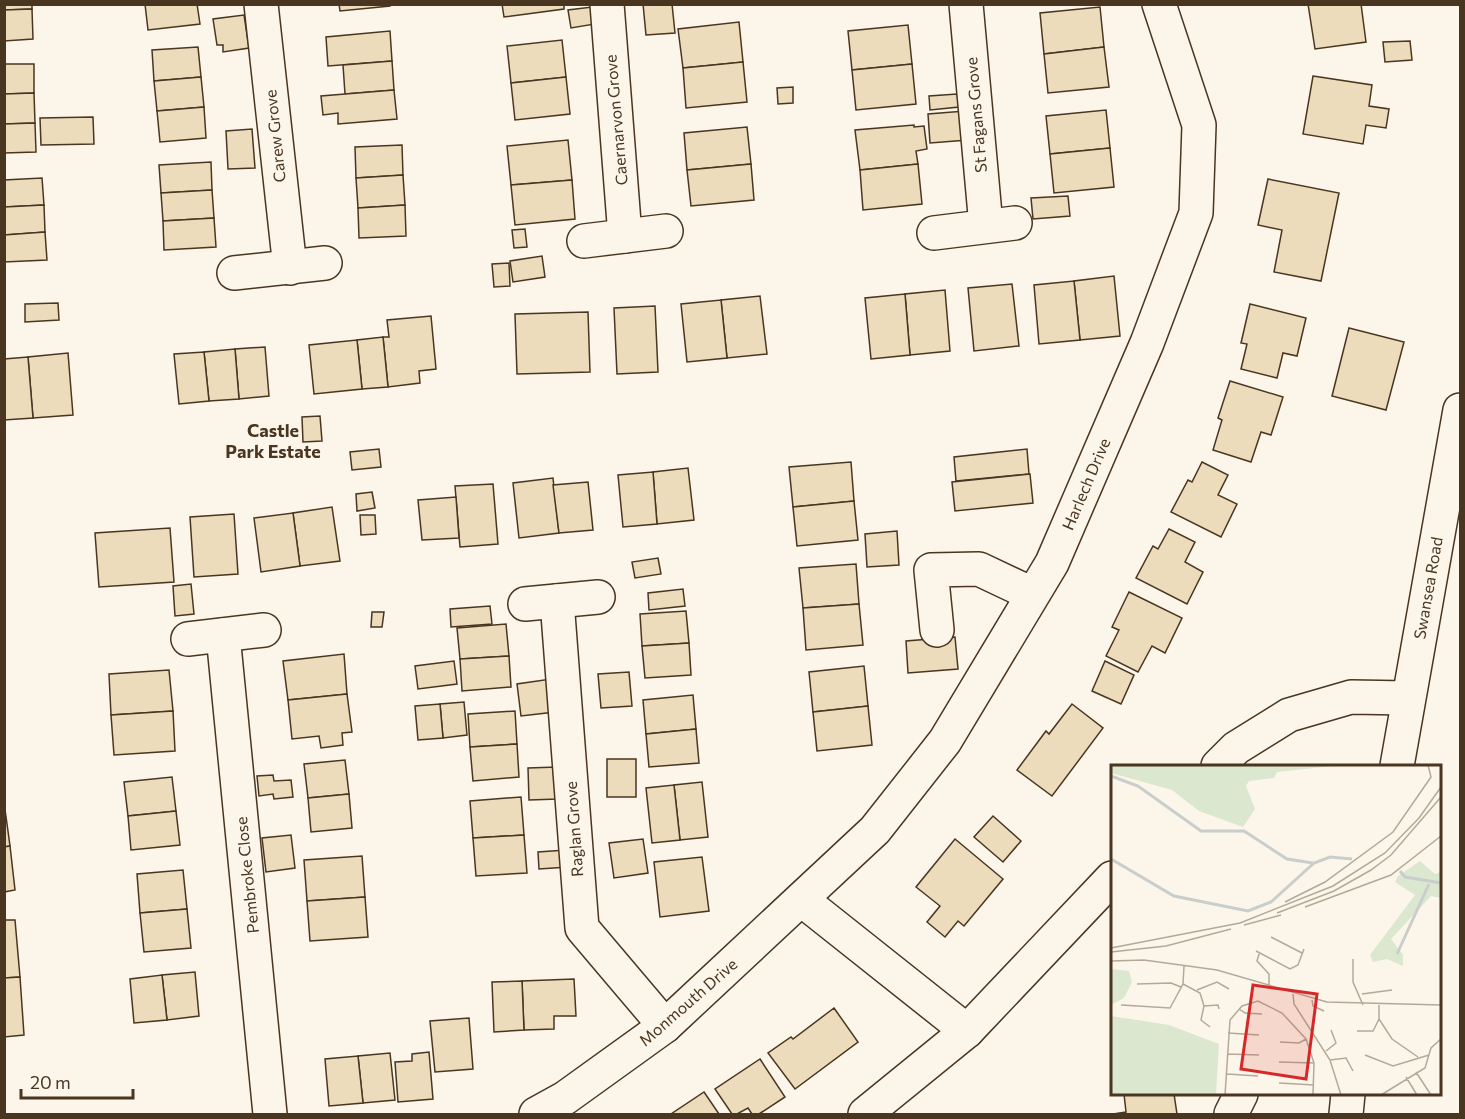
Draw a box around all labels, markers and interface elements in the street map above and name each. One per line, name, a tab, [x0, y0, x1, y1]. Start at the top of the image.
street label: Caernarvon Grove	[600, 54, 631, 186]
street label: St Fagans Grove	[961, 56, 990, 174]
street label: Carew Grove	[260, 89, 289, 183]
district label: Castle Park Estate	[225, 419, 321, 462]
street label: Harlech Drive	[1058, 435, 1113, 533]
street label: Swansea Road	[1409, 535, 1446, 641]
inset map	[1111, 765, 1441, 1095]
street label: Raglan Grove	[561, 781, 586, 878]
street label: Pembroke Close	[231, 816, 262, 934]
street label: Monmouth Drive	[635, 954, 741, 1049]
scale bar	[21, 1062, 134, 1100]
text: 20 m	[30, 1071, 71, 1093]

